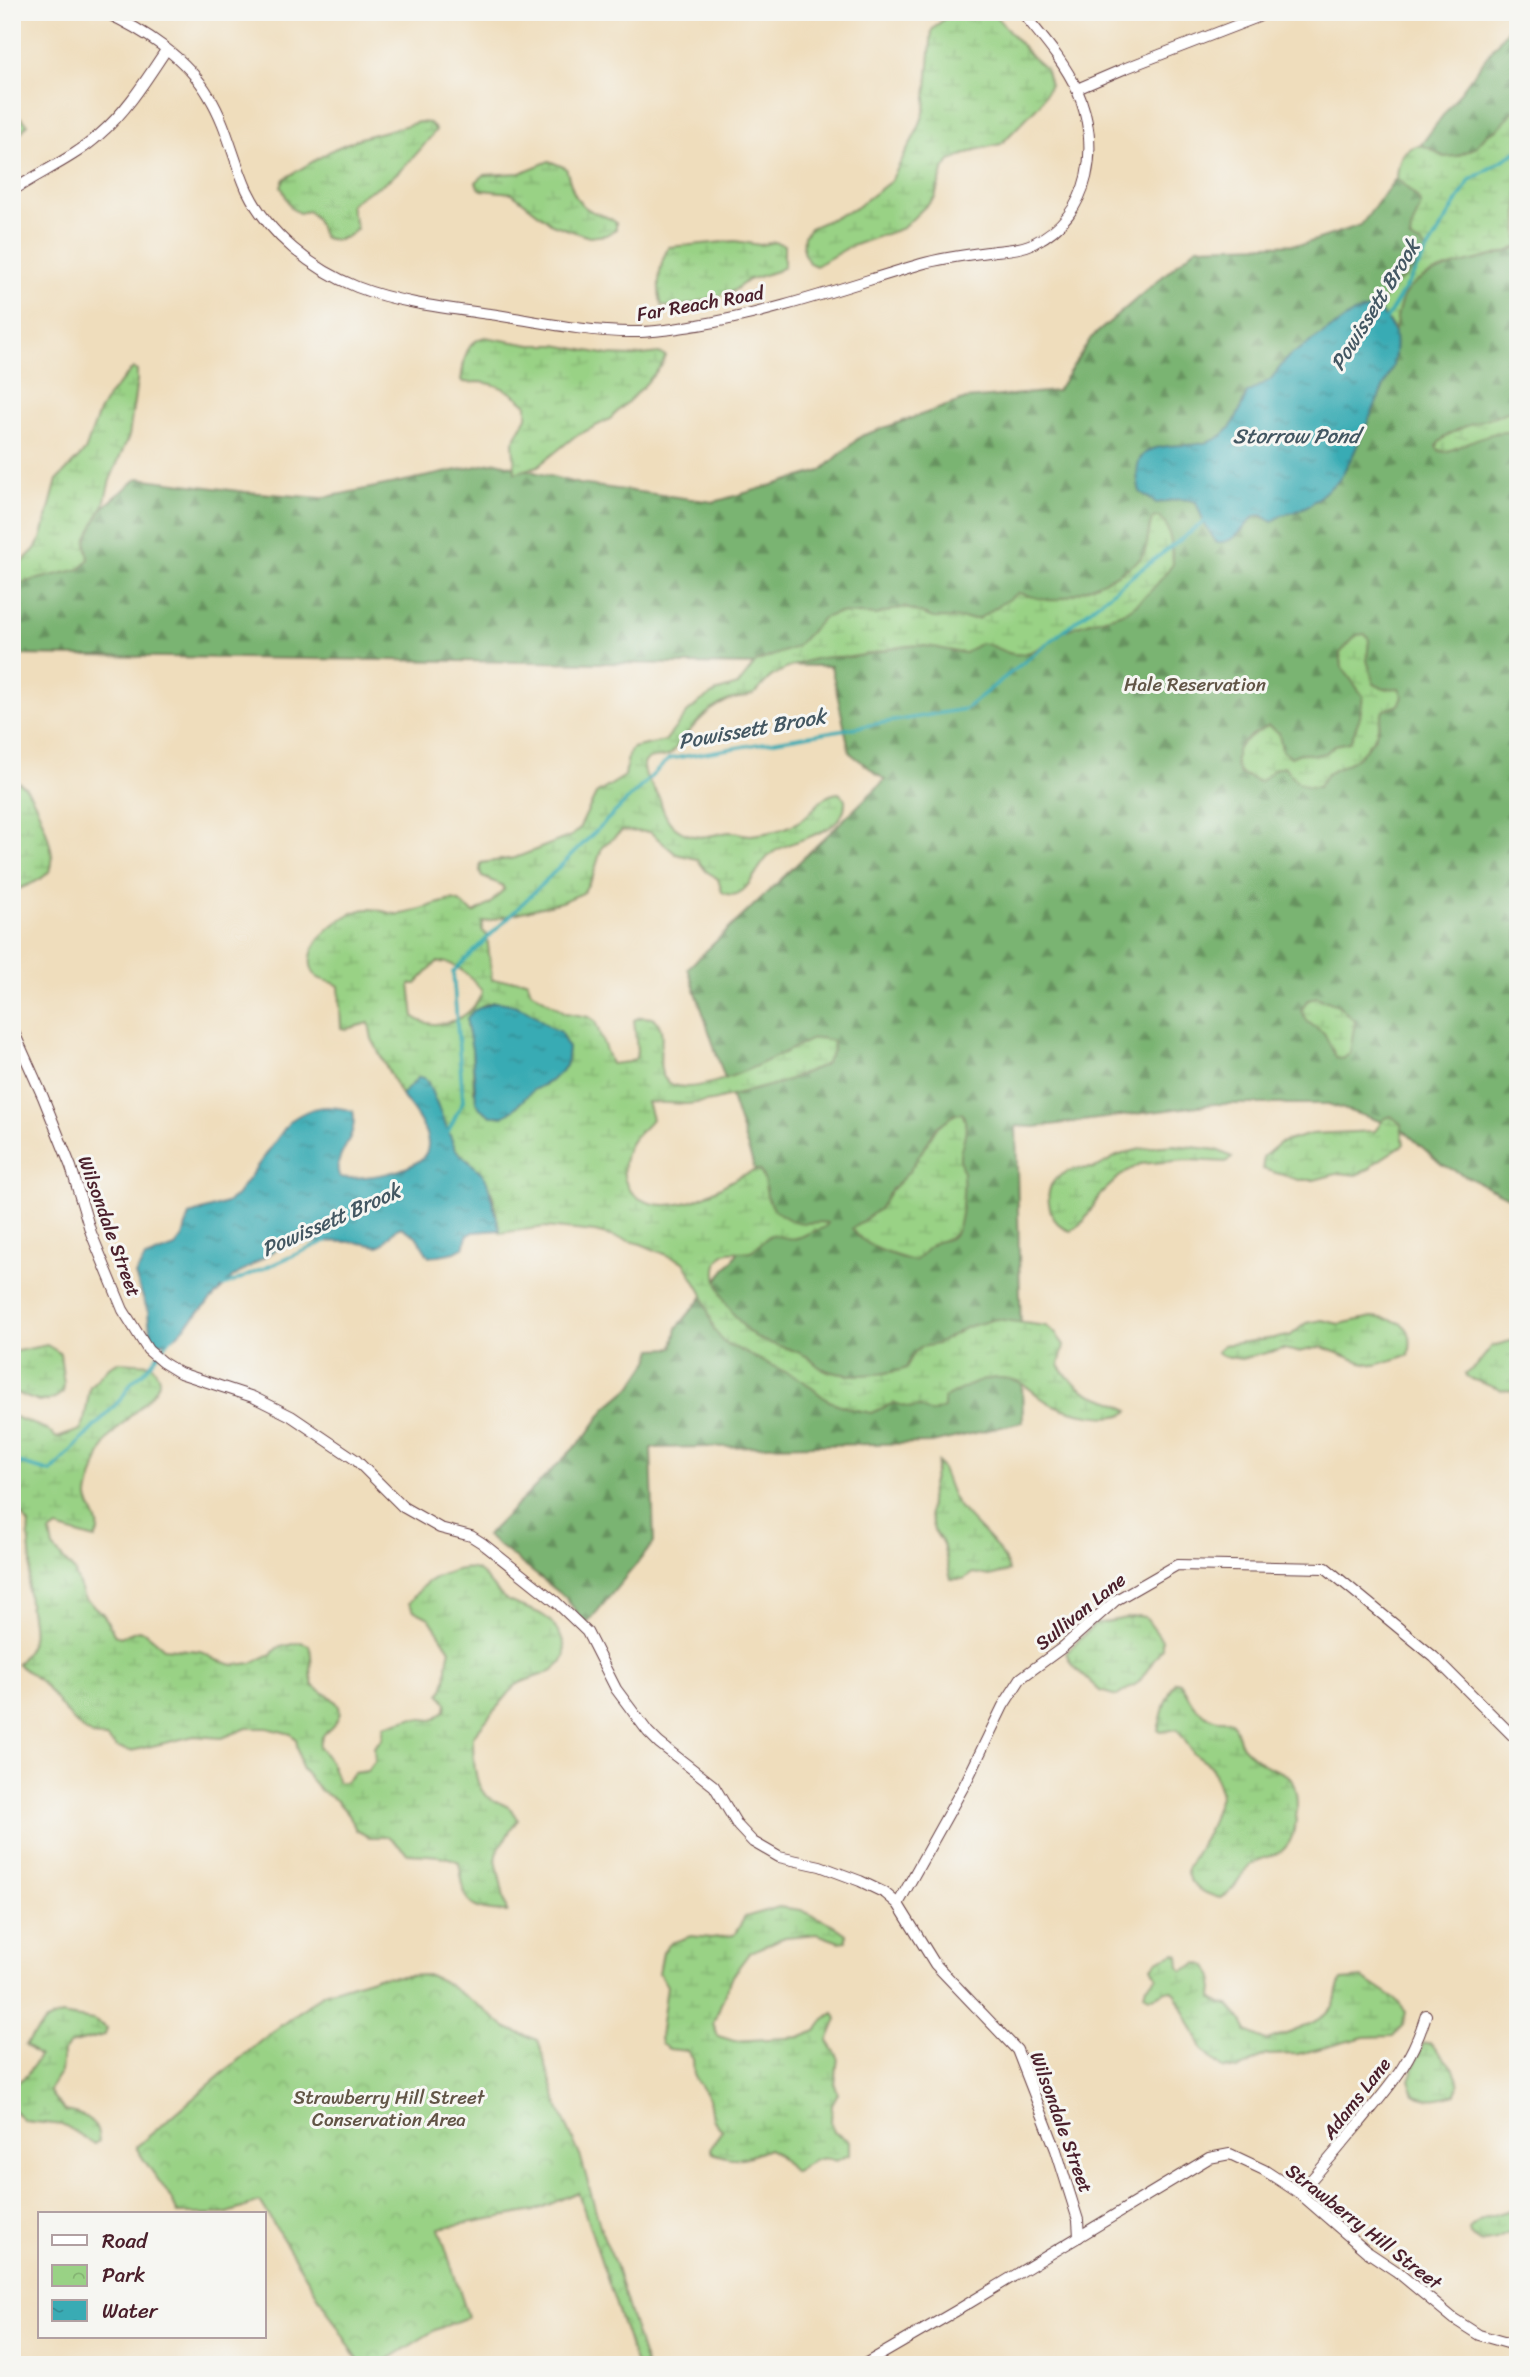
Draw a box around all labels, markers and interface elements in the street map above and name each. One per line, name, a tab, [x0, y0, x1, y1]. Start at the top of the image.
water label: Powissett Brook	[1319, 229, 1432, 378]
street label: Far Reach Road	[634, 276, 768, 331]
water label: Storrow Pond	[1233, 417, 1365, 455]
park label: Hale Reservation	[1124, 668, 1266, 701]
water label: Powissett Brook	[675, 697, 832, 761]
street label: Wilsondale Street	[69, 1151, 150, 1301]
water label: Powissett Brook	[255, 1171, 410, 1268]
street label: Sullivan Lane	[1027, 1564, 1134, 1659]
street label: Wilsondale Street	[1021, 2047, 1102, 2197]
street label: Adams Lane	[1313, 2050, 1399, 2147]
park label: Strawberry Hill Street Conservation Area	[294, 2081, 486, 2136]
street label: Strawberry Hill Street	[1278, 2155, 1450, 2299]
legend	[38, 2212, 266, 2338]
text: Road	[102, 2222, 149, 2260]
text: Park	[102, 2256, 145, 2294]
text: Water	[102, 2292, 159, 2330]

